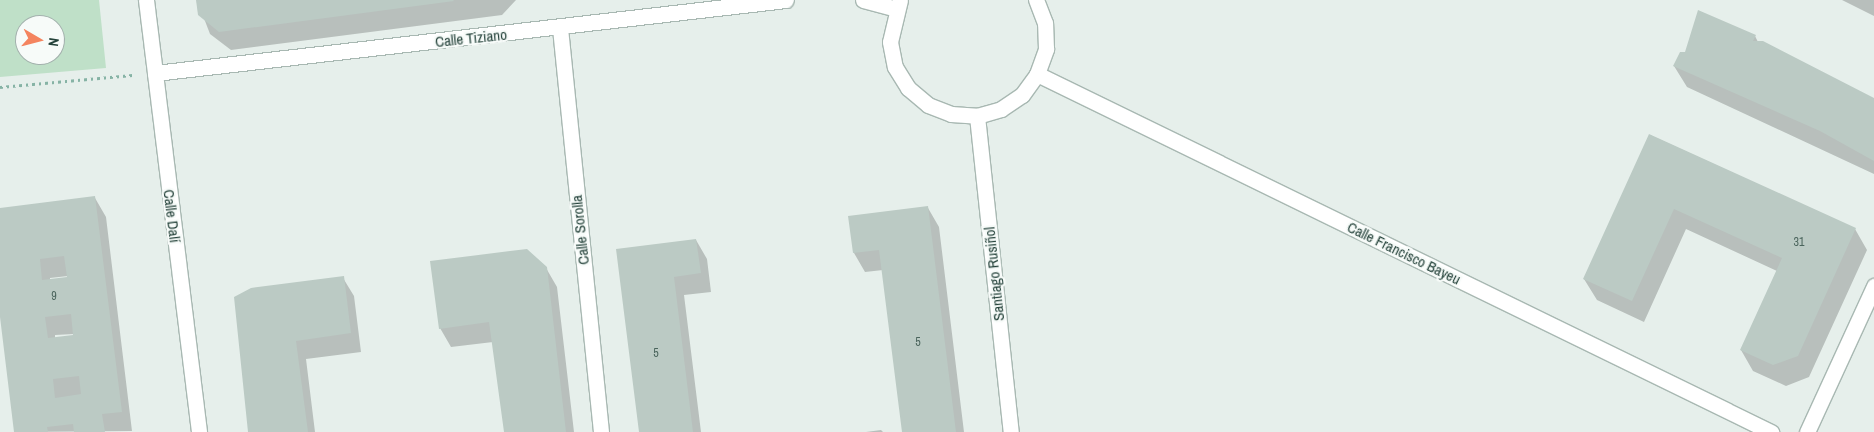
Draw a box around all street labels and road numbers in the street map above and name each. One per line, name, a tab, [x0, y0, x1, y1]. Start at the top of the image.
street label: Calle Tiziano	[434, 25, 508, 51]
street label: Calle Dalí	[160, 188, 184, 244]
street label: Calle Sorolla	[567, 194, 593, 266]
street label: Calle Francisco Bayeu	[1344, 218, 1464, 288]
street label: Santiago Rusiñol	[980, 226, 1008, 322]

